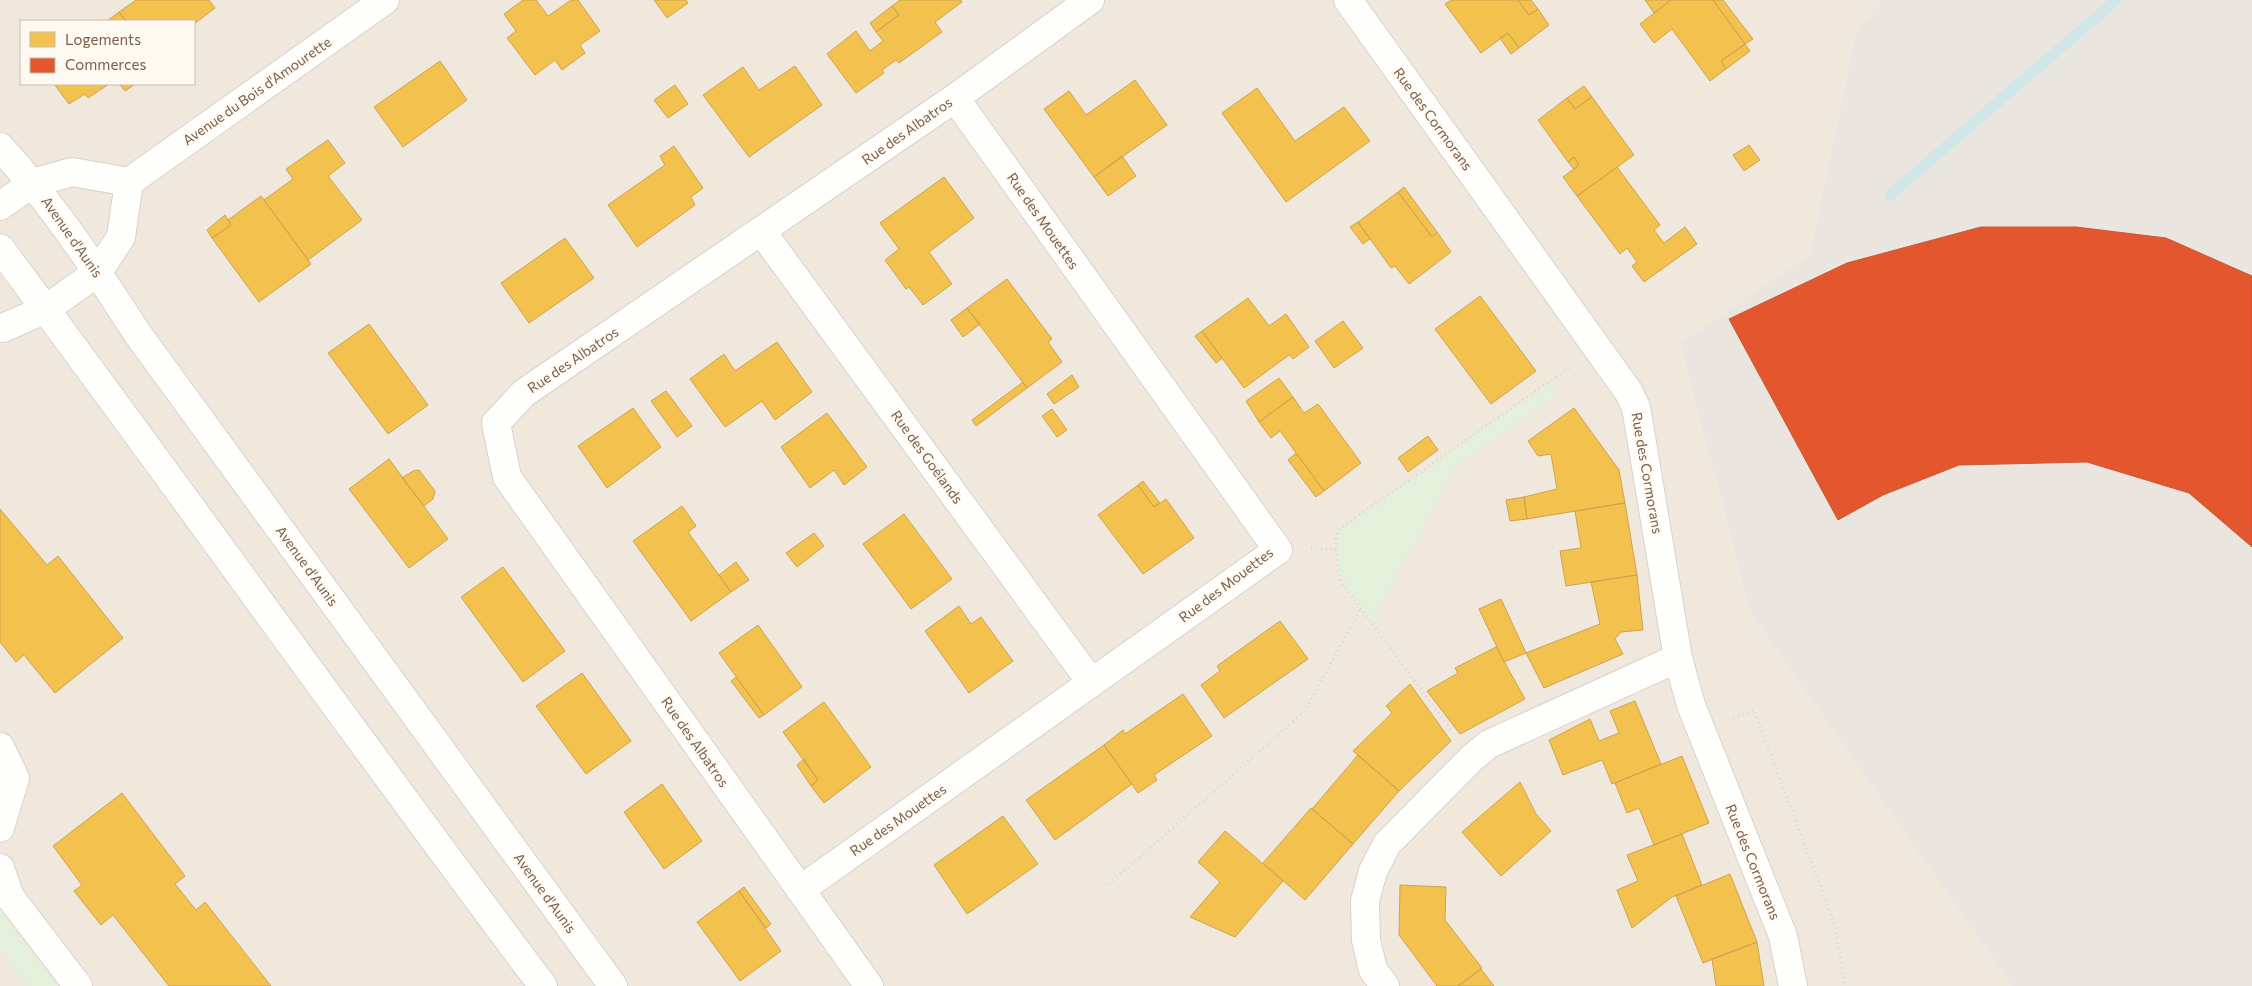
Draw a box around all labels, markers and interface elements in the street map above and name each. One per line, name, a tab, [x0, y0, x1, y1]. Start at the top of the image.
legend	[20, 20, 195, 85]
text: Logements	[65, 30, 141, 48]
street label: Avenue du Bois d'Amourette	[179, 33, 334, 148]
text: Commerces	[65, 55, 146, 73]
street label: Rue des Cormorans	[1390, 64, 1476, 173]
street label: Rue des Albatros	[858, 93, 955, 168]
street label: Rue des Mouettes	[1004, 169, 1083, 272]
street label: Avenue d'Aunis	[38, 193, 107, 280]
street label: Rue des Albatros	[524, 323, 622, 396]
street label: Rue des Goélands	[888, 407, 967, 507]
street label: Rue des Cormorans	[1628, 411, 1667, 535]
street label: Avenue d'Aunis	[273, 522, 342, 609]
street label: Rue des Mouettes	[1175, 544, 1276, 626]
street label: Rue des Albatros	[658, 693, 733, 790]
street label: Rue des Mouettes	[846, 780, 949, 859]
street label: Rue des Cormorans	[1723, 802, 1784, 922]
street label: Avenue d'Aunis	[511, 849, 580, 936]

